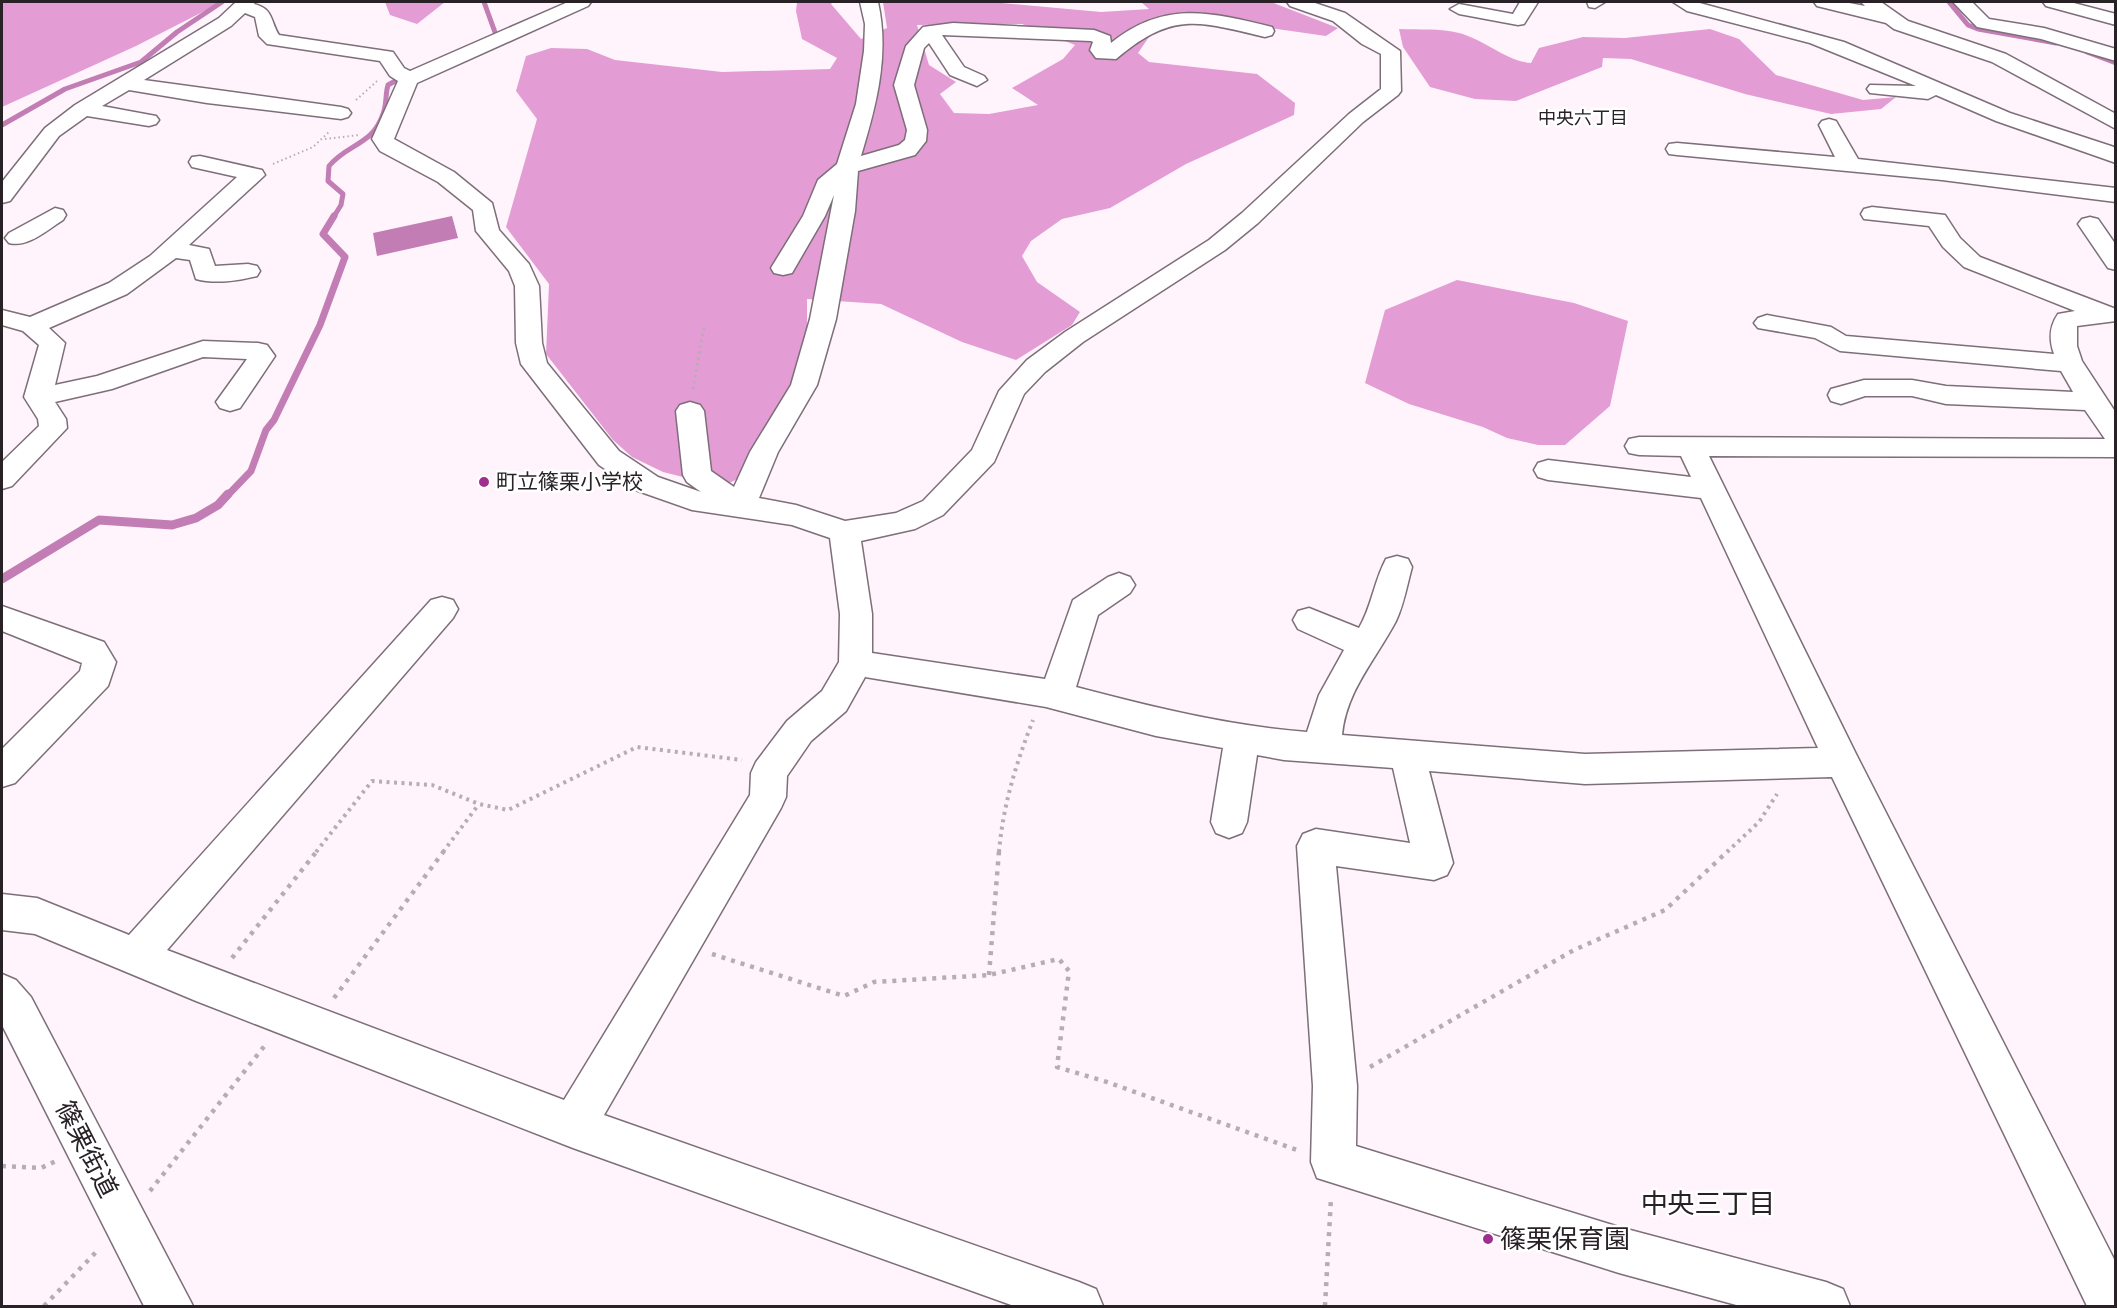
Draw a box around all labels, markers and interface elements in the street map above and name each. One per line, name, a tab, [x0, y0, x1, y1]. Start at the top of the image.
district label: 中央六丁目	[1538, 104, 1628, 131]
place label: 町立篠栗小学校	[496, 465, 643, 497]
marker: 町立篠栗小学校	[477, 475, 491, 489]
street label: 篠栗街道	[46, 1094, 128, 1204]
district label: 中央三丁目	[1641, 1182, 1776, 1223]
place label: 篠栗保育園	[1500, 1219, 1630, 1258]
marker: 篠栗保育園	[1481, 1232, 1495, 1246]

